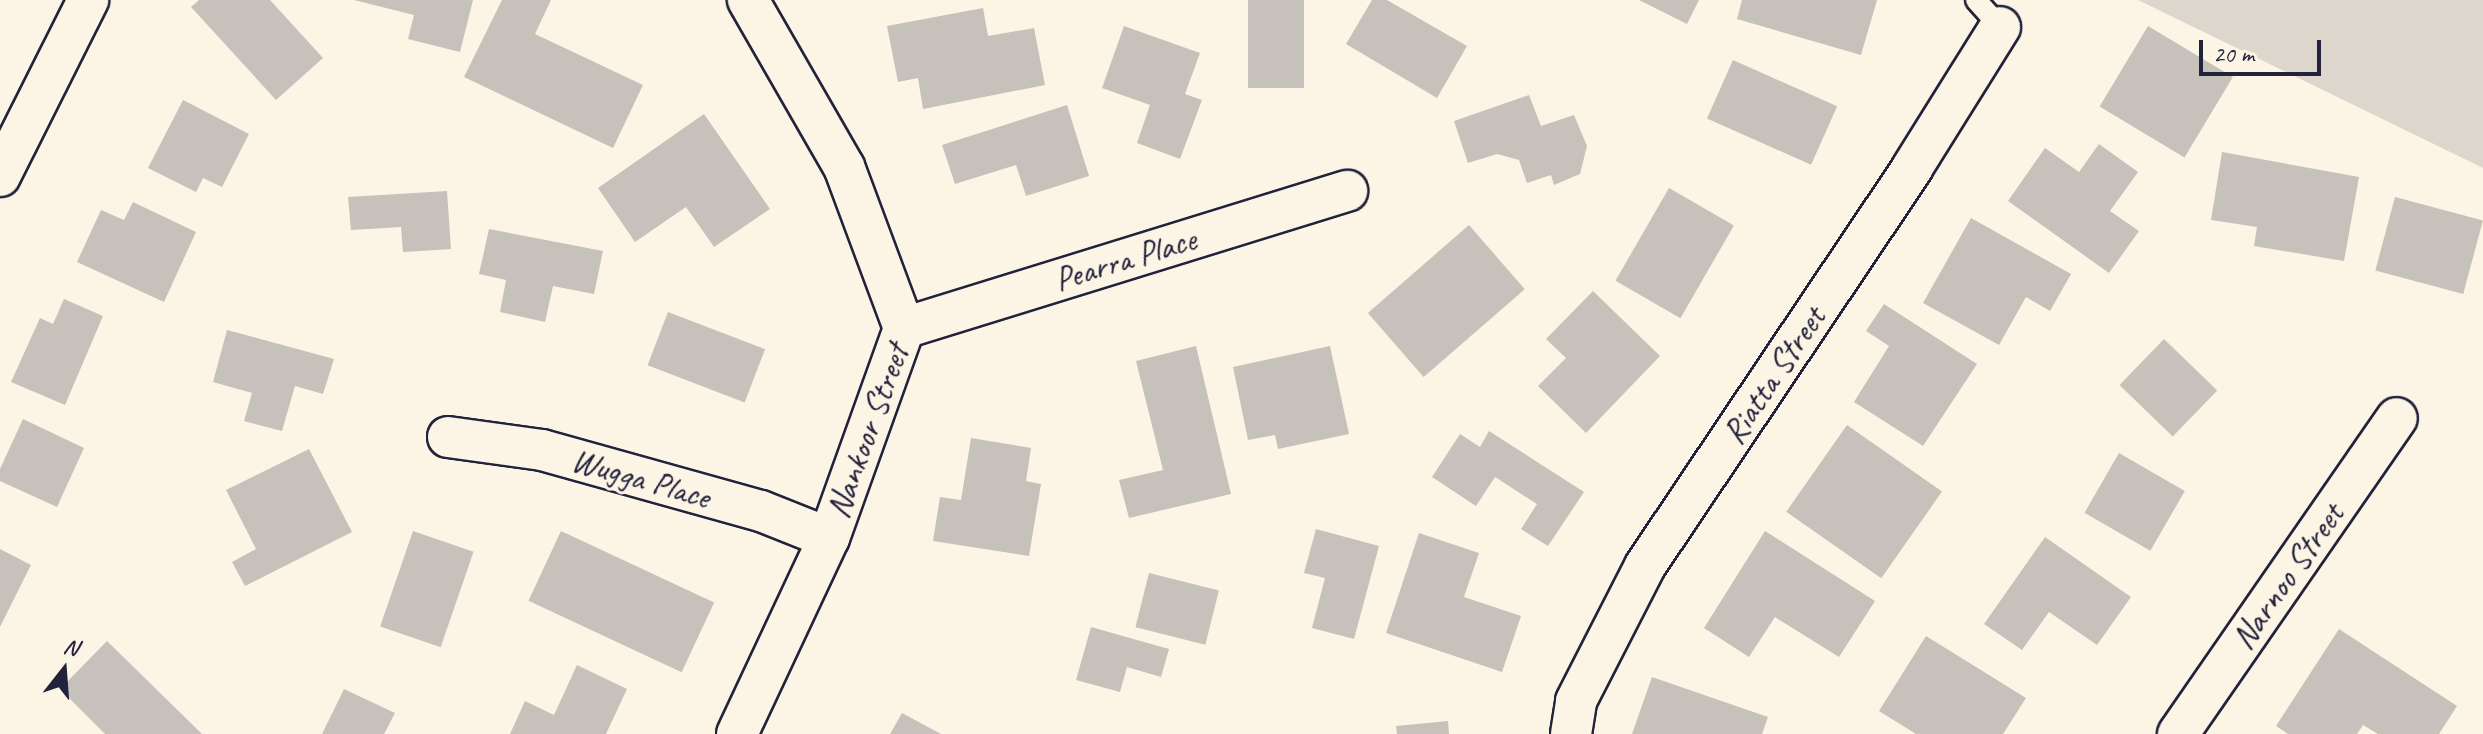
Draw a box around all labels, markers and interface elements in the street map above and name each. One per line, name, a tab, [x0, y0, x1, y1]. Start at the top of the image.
scale bar	[2203, 24, 2325, 74]
text: 20 m	[2213, 39, 2254, 69]
street label: Pearra Place	[1049, 218, 1201, 300]
street label: Riatta Street	[1712, 299, 1834, 451]
street label: Nankoor Street	[817, 339, 917, 523]
street label: Wugga Place	[567, 439, 715, 517]
street label: Narnoo Street	[2222, 495, 2352, 657]
north arrow	[24, 630, 104, 710]
text: N	[60, 632, 82, 662]

